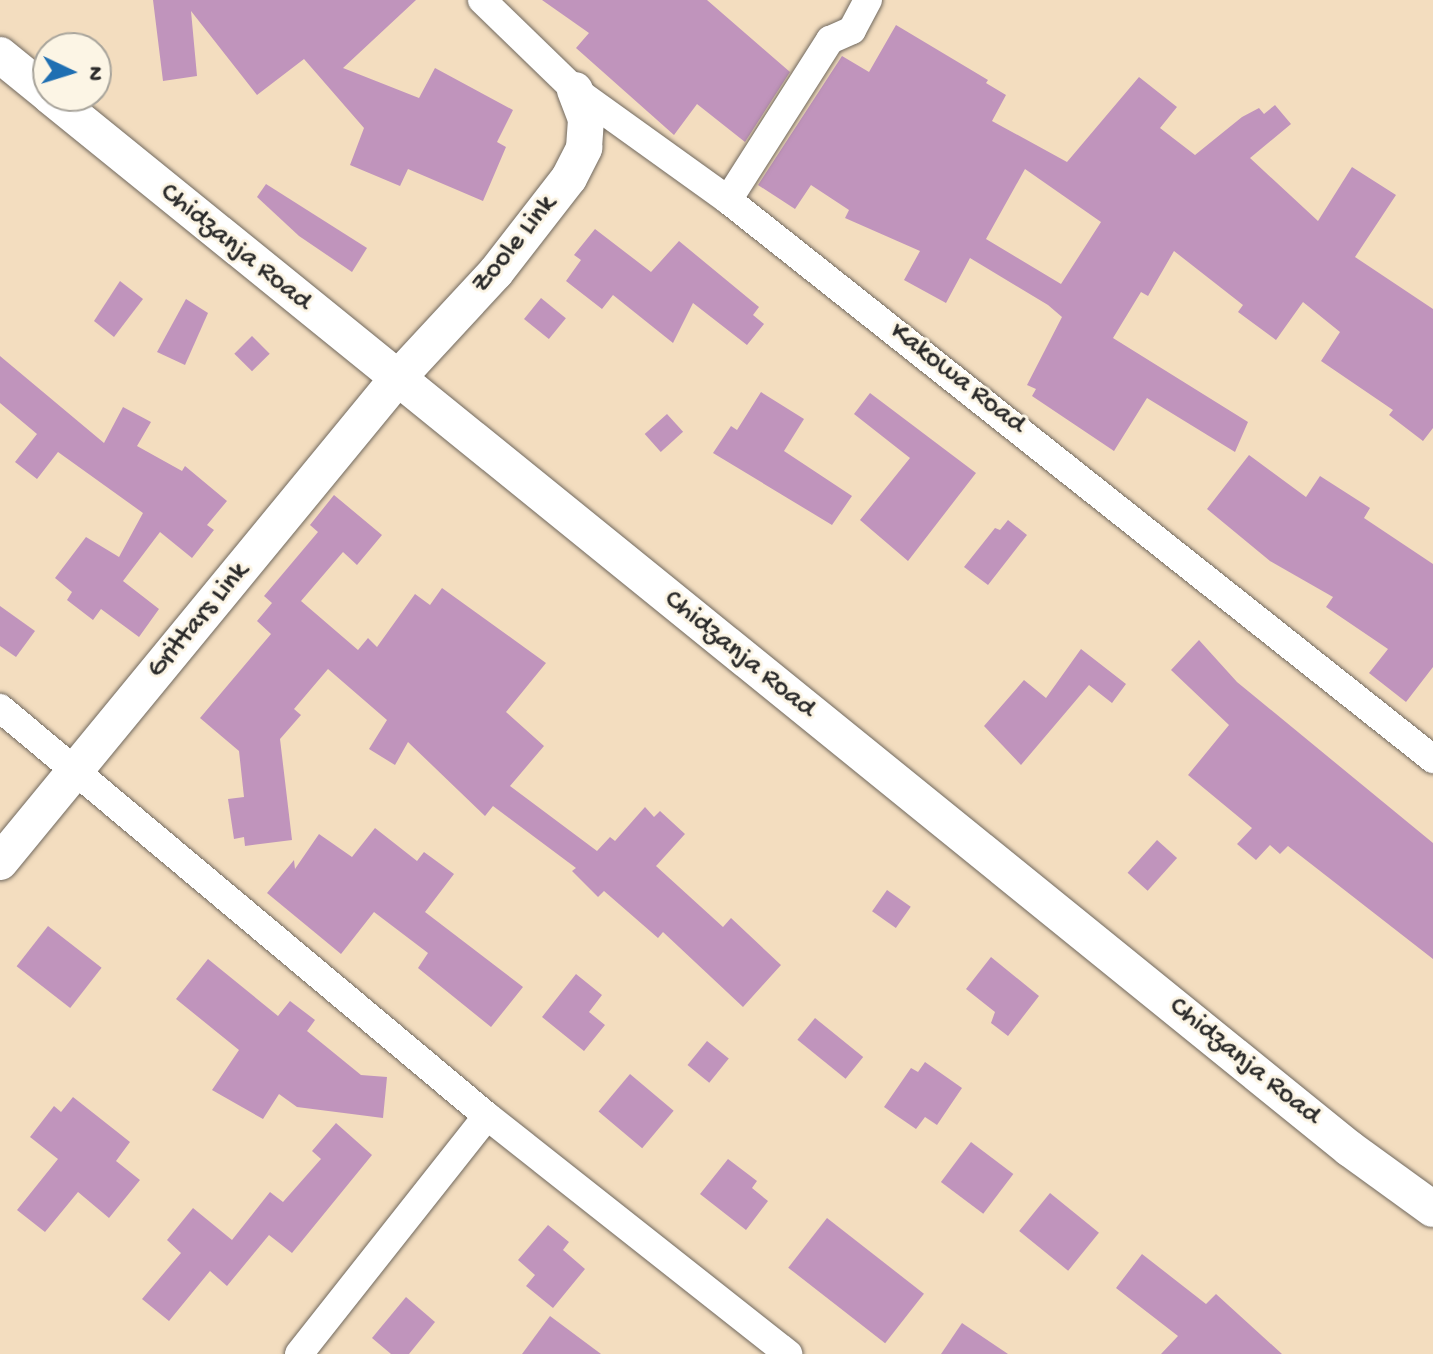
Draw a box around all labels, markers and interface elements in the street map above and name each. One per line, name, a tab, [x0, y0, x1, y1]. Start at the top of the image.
north arrow	[32, 32, 112, 112]
text: N	[80, 65, 107, 82]
street label: Chidzanja Road	[152, 177, 318, 319]
street label: Zoole Link	[465, 189, 565, 301]
street label: Kakowa Road	[882, 316, 1032, 442]
street label: Grittars Link	[141, 556, 257, 686]
street label: Chidzanja Road	[656, 584, 822, 726]
street label: Chidzanja Road	[1161, 991, 1327, 1133]

